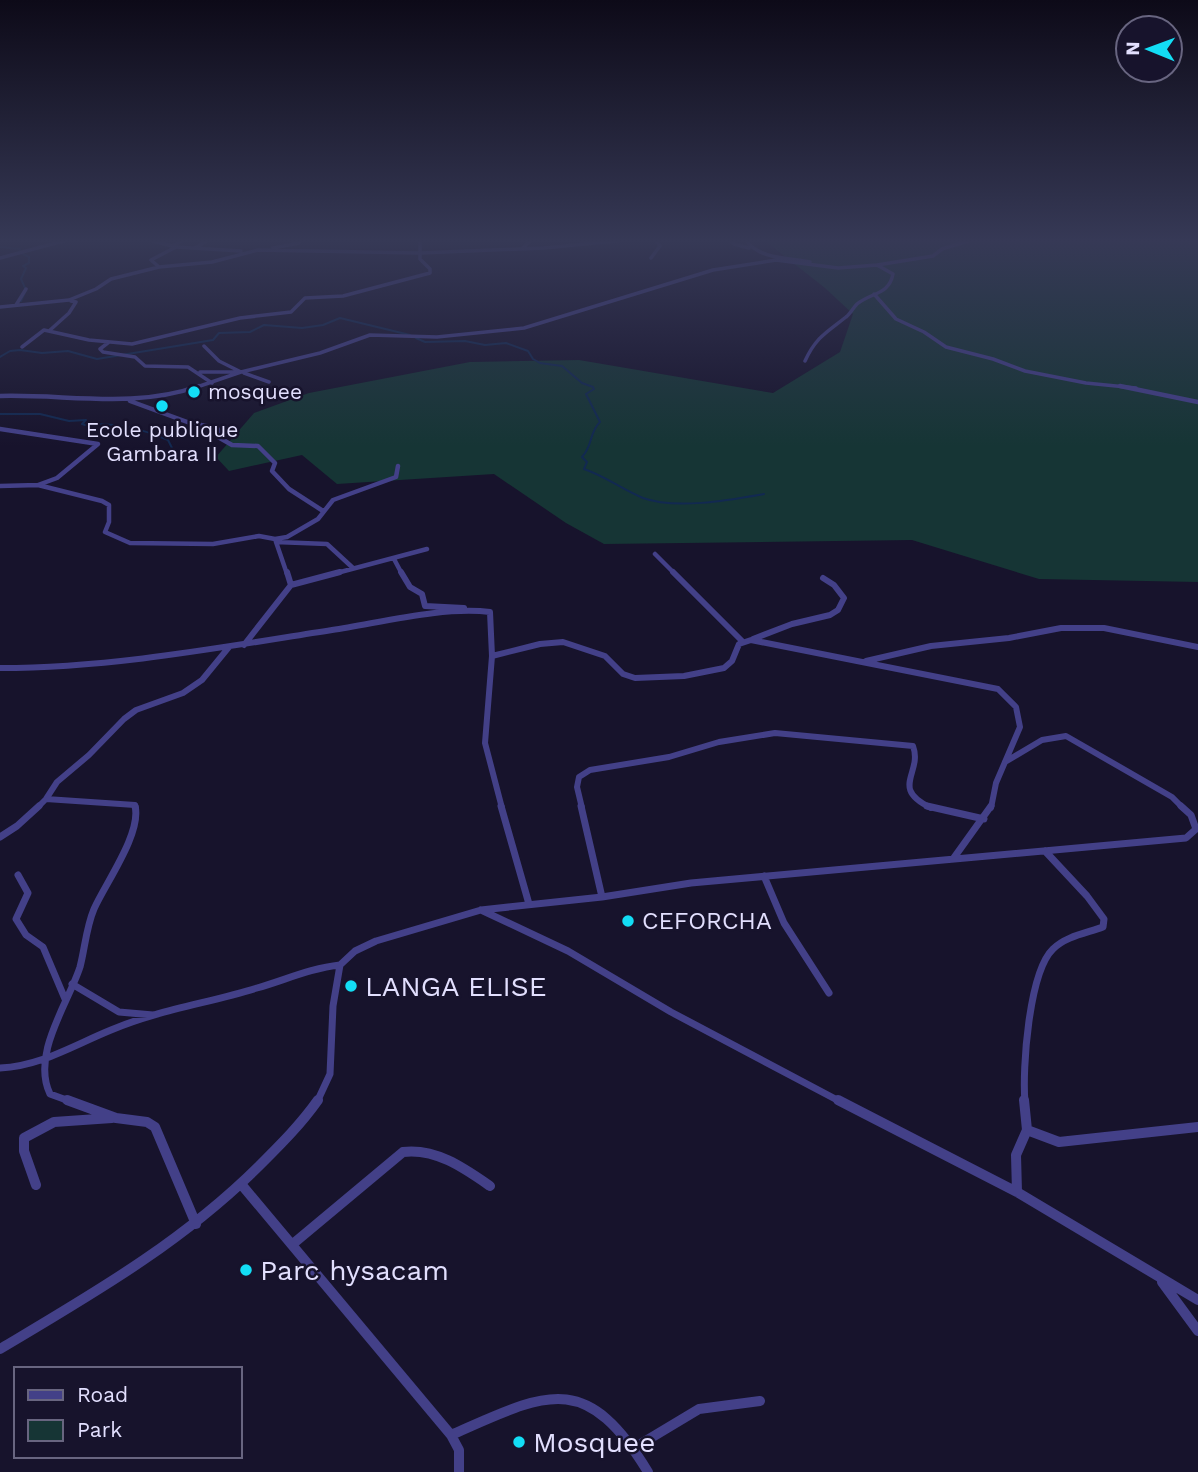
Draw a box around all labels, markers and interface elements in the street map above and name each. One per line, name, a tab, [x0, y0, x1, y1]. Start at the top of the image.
north arrow	[1114, 14, 1184, 84]
text: N	[1121, 41, 1144, 56]
place label: mosquee	[208, 379, 302, 404]
marker: mosquee	[186, 384, 202, 400]
marker: Ecole publique Gambara II	[154, 398, 170, 414]
place label: Ecole publique Gambara II	[86, 417, 238, 466]
place label: CEFORCHA	[642, 907, 772, 935]
marker: CEFORCHA	[620, 913, 636, 929]
place label: LANGA ELISE	[365, 970, 547, 1003]
marker: LANGA ELISE	[343, 978, 359, 994]
place label: Parc hysacam	[260, 1254, 449, 1287]
marker: Parc hysacam	[238, 1262, 254, 1278]
legend	[14, 1367, 242, 1458]
text: Road	[77, 1382, 128, 1407]
text: Park	[77, 1417, 122, 1442]
place label: Mosquee	[533, 1426, 655, 1459]
marker: Mosquee	[511, 1434, 527, 1450]

